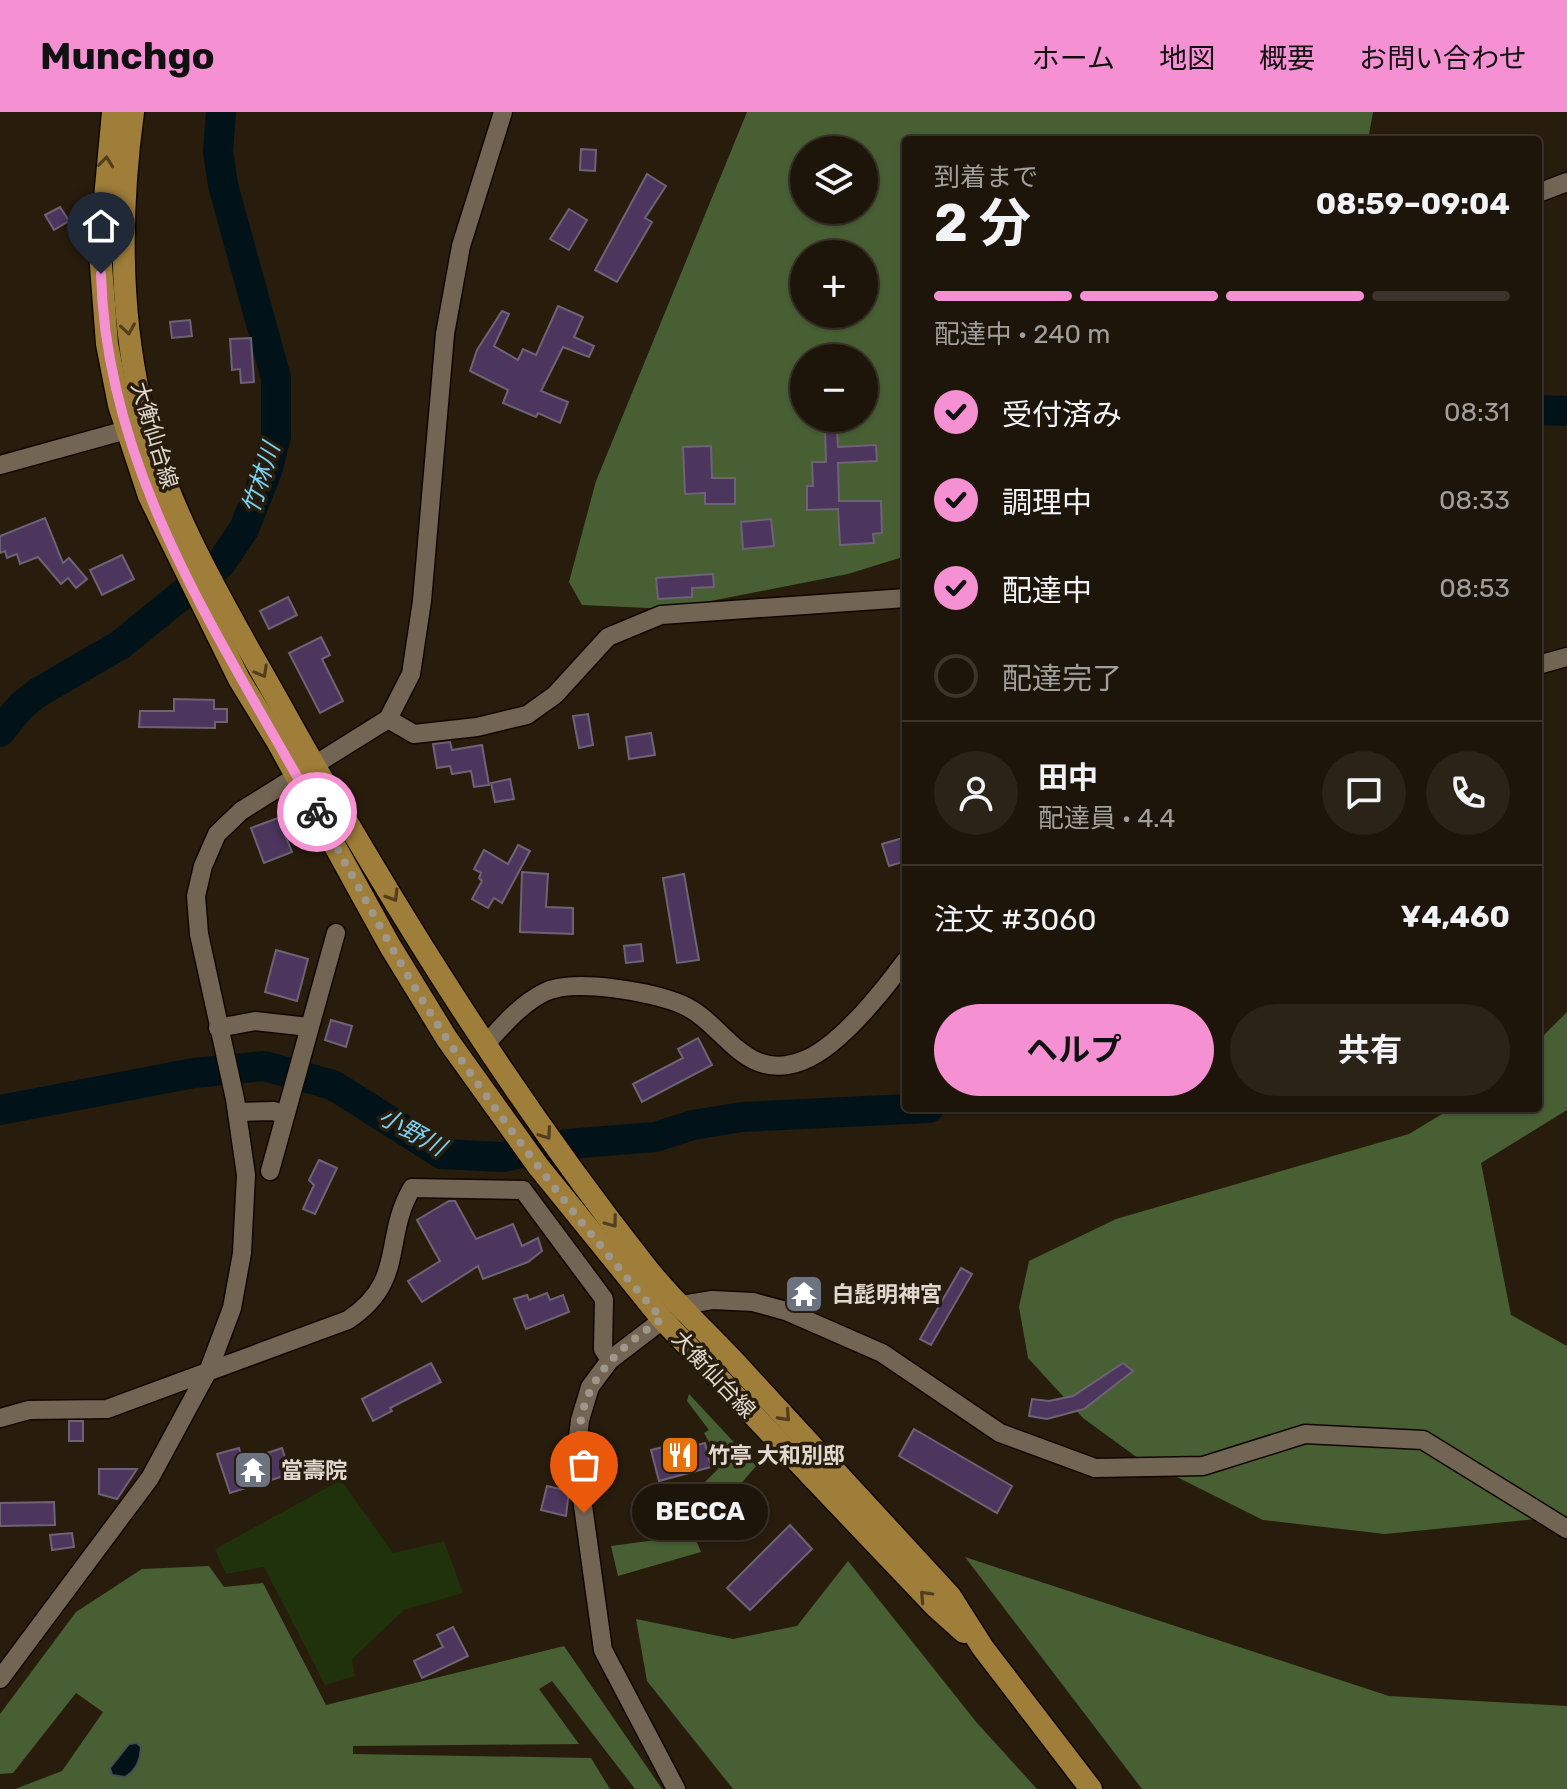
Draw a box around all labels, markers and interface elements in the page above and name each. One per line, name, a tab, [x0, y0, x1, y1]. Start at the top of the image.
text: Munchgo	[40, 33, 215, 79]
text: ホーム	[1032, 42, 1115, 75]
text: 地図	[1159, 42, 1215, 75]
text: 概要	[1259, 42, 1315, 75]
text: お問い合わせ	[1359, 42, 1527, 75]
map controls	[790, 136, 878, 432]
button: layers	[790, 136, 878, 224]
one-way arrow	[97, 155, 114, 168]
text: 到着まで	[934, 162, 1038, 193]
text: 08:59–09:04	[1316, 186, 1510, 222]
pin	[67, 192, 135, 274]
text: 2 分	[934, 192, 1031, 254]
icon: home	[79, 204, 123, 248]
button: +	[790, 240, 878, 328]
text: 配達中 · 240 m	[934, 319, 1110, 350]
one-way arrow	[119, 322, 136, 336]
button: −	[790, 344, 878, 432]
street label: 大衡仙台線	[126, 379, 184, 492]
icon: check	[934, 390, 978, 434]
text: 受付済み	[1002, 397, 1122, 433]
text: 08:31	[1444, 397, 1510, 428]
water label: 竹林川	[237, 437, 286, 517]
icon: check	[934, 478, 978, 522]
text: 調理中	[1002, 485, 1092, 521]
text: 08:33	[1439, 485, 1510, 516]
icon: check	[934, 566, 978, 610]
text: 配達中	[1002, 573, 1092, 609]
text: 08:53	[1439, 573, 1510, 604]
text: 配達完了	[1002, 661, 1122, 697]
one-way arrow	[252, 663, 268, 677]
button: person	[934, 751, 1018, 835]
button: chat	[1322, 751, 1406, 835]
button: phone	[1426, 751, 1510, 835]
text: 田中	[1038, 760, 1098, 796]
courier	[277, 772, 357, 852]
icon: bike	[295, 790, 339, 834]
text: 配達員 · 4.4	[1038, 803, 1175, 834]
one-way arrow	[384, 887, 399, 902]
text: ¥4,460	[1401, 899, 1510, 935]
text: 注文 #3060	[934, 902, 1096, 938]
button: ヘルプ	[934, 1004, 1214, 1096]
button: 共有	[1230, 1004, 1510, 1096]
water label: 小野川	[374, 1102, 453, 1163]
one-way arrow	[536, 1125, 551, 1139]
one-way arrow	[603, 1213, 617, 1228]
temple icon: 白髭明神宮	[783, 1273, 825, 1315]
place label: 白髭明神宮	[832, 1281, 942, 1308]
street label: 大衡仙台線	[666, 1325, 761, 1424]
one-way arrow	[775, 1407, 789, 1422]
pin	[550, 1431, 618, 1513]
restaurant icon: 竹亭 大和別邸	[659, 1434, 701, 1476]
place label: 竹亭 大和別邸	[708, 1442, 845, 1469]
icon: bag	[562, 1443, 606, 1487]
temple icon: 當壽院	[232, 1449, 274, 1491]
place label: 當壽院	[281, 1457, 347, 1484]
callout: BECCA	[632, 1485, 768, 1541]
text: BECCA	[655, 1496, 745, 1527]
one-way arrow	[920, 1591, 934, 1605]

